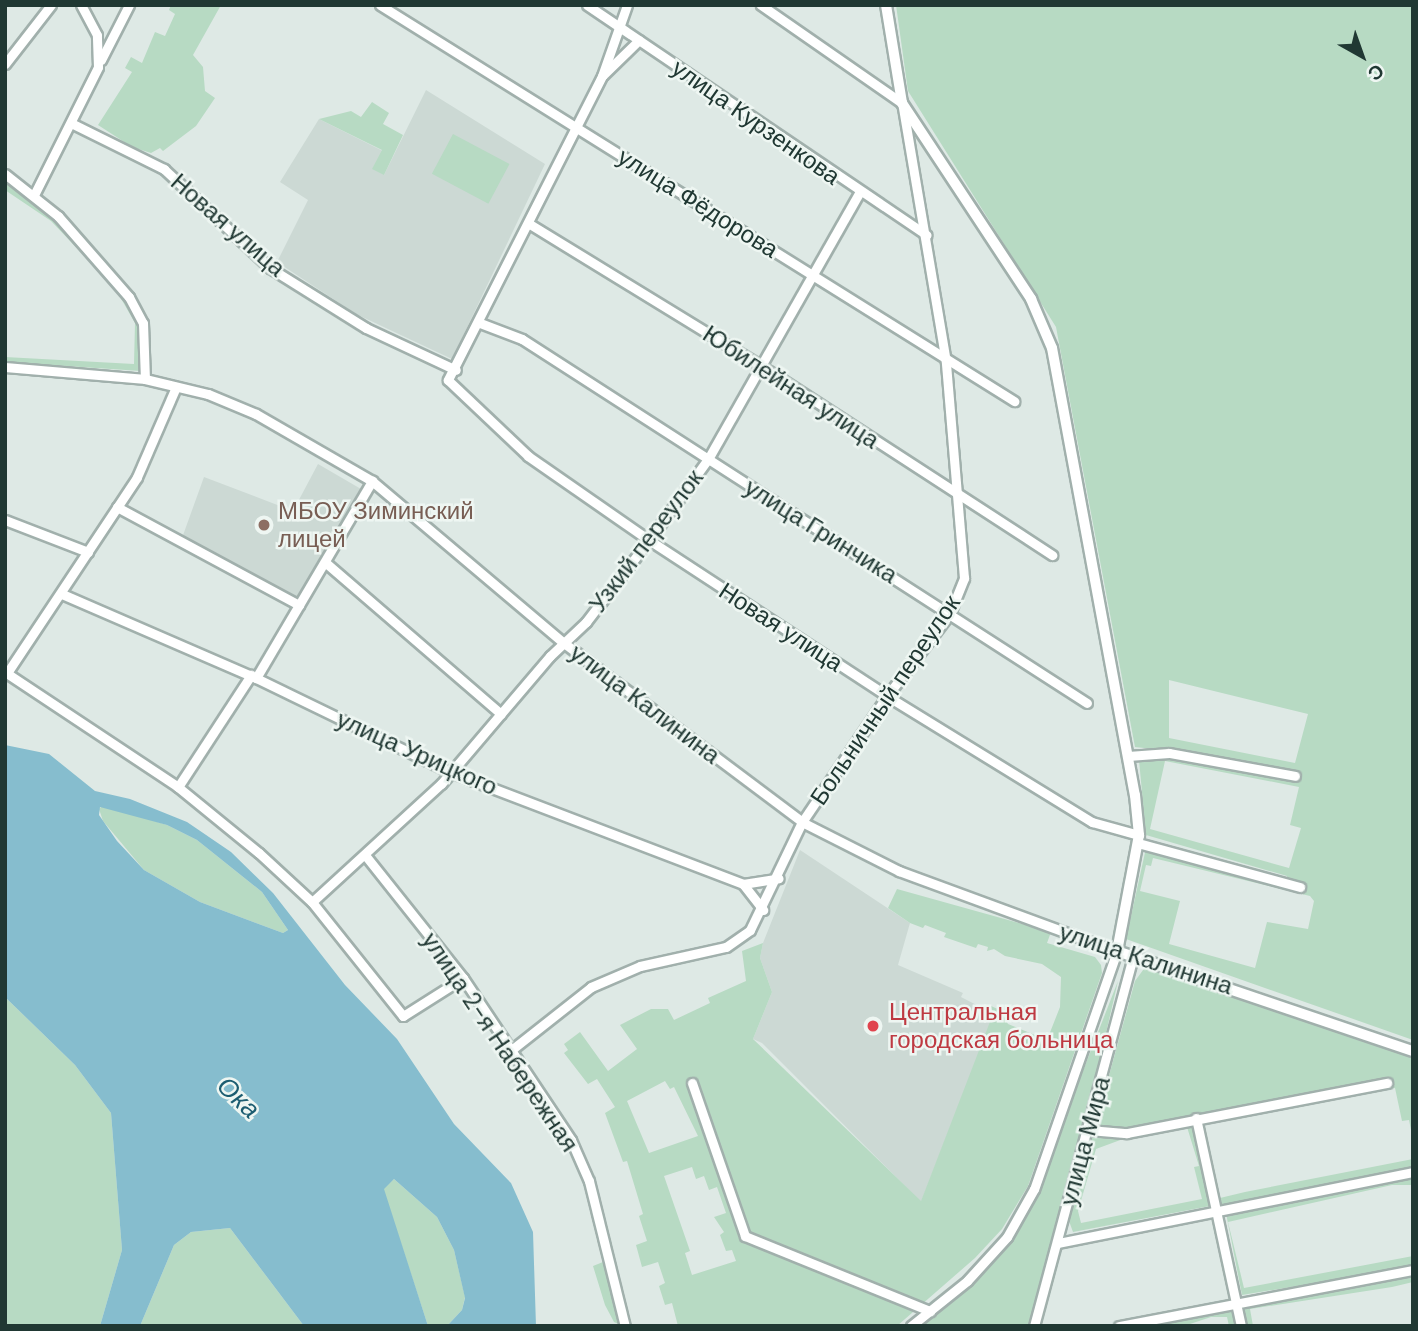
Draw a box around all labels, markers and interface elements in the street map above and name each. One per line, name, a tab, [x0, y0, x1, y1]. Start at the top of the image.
north arrow	[1327, 21, 1397, 91]
street label: улица Курзенкова	[666, 53, 846, 191]
text: С	[1363, 58, 1389, 86]
street label: улица Фёдорова	[612, 142, 784, 264]
street label: Новая улица	[165, 168, 291, 282]
street label: Юбилейная улица	[698, 319, 884, 455]
street label: Узкий переулок	[583, 464, 709, 618]
street label: улица Гринчика	[739, 473, 903, 589]
place label: МБОУ Зиминский лицей	[278, 497, 474, 553]
marker: МБОУ Зиминский лицей	[256, 517, 272, 533]
street label: Новая улица	[714, 576, 848, 678]
street label: Больничный переулок	[804, 590, 966, 810]
street label: улица Калинина	[564, 638, 726, 770]
street label: улица Урицкого	[332, 705, 502, 801]
street label: улица Калинина	[1056, 917, 1236, 1001]
street label: улица 2-я Набережная	[416, 927, 584, 1157]
place label: Центральная городская больница	[889, 998, 1113, 1054]
marker: Центральная городская больница	[863, 1016, 883, 1036]
water label: Ока	[210, 1071, 266, 1125]
street label: улица Мира	[1054, 1073, 1116, 1209]

